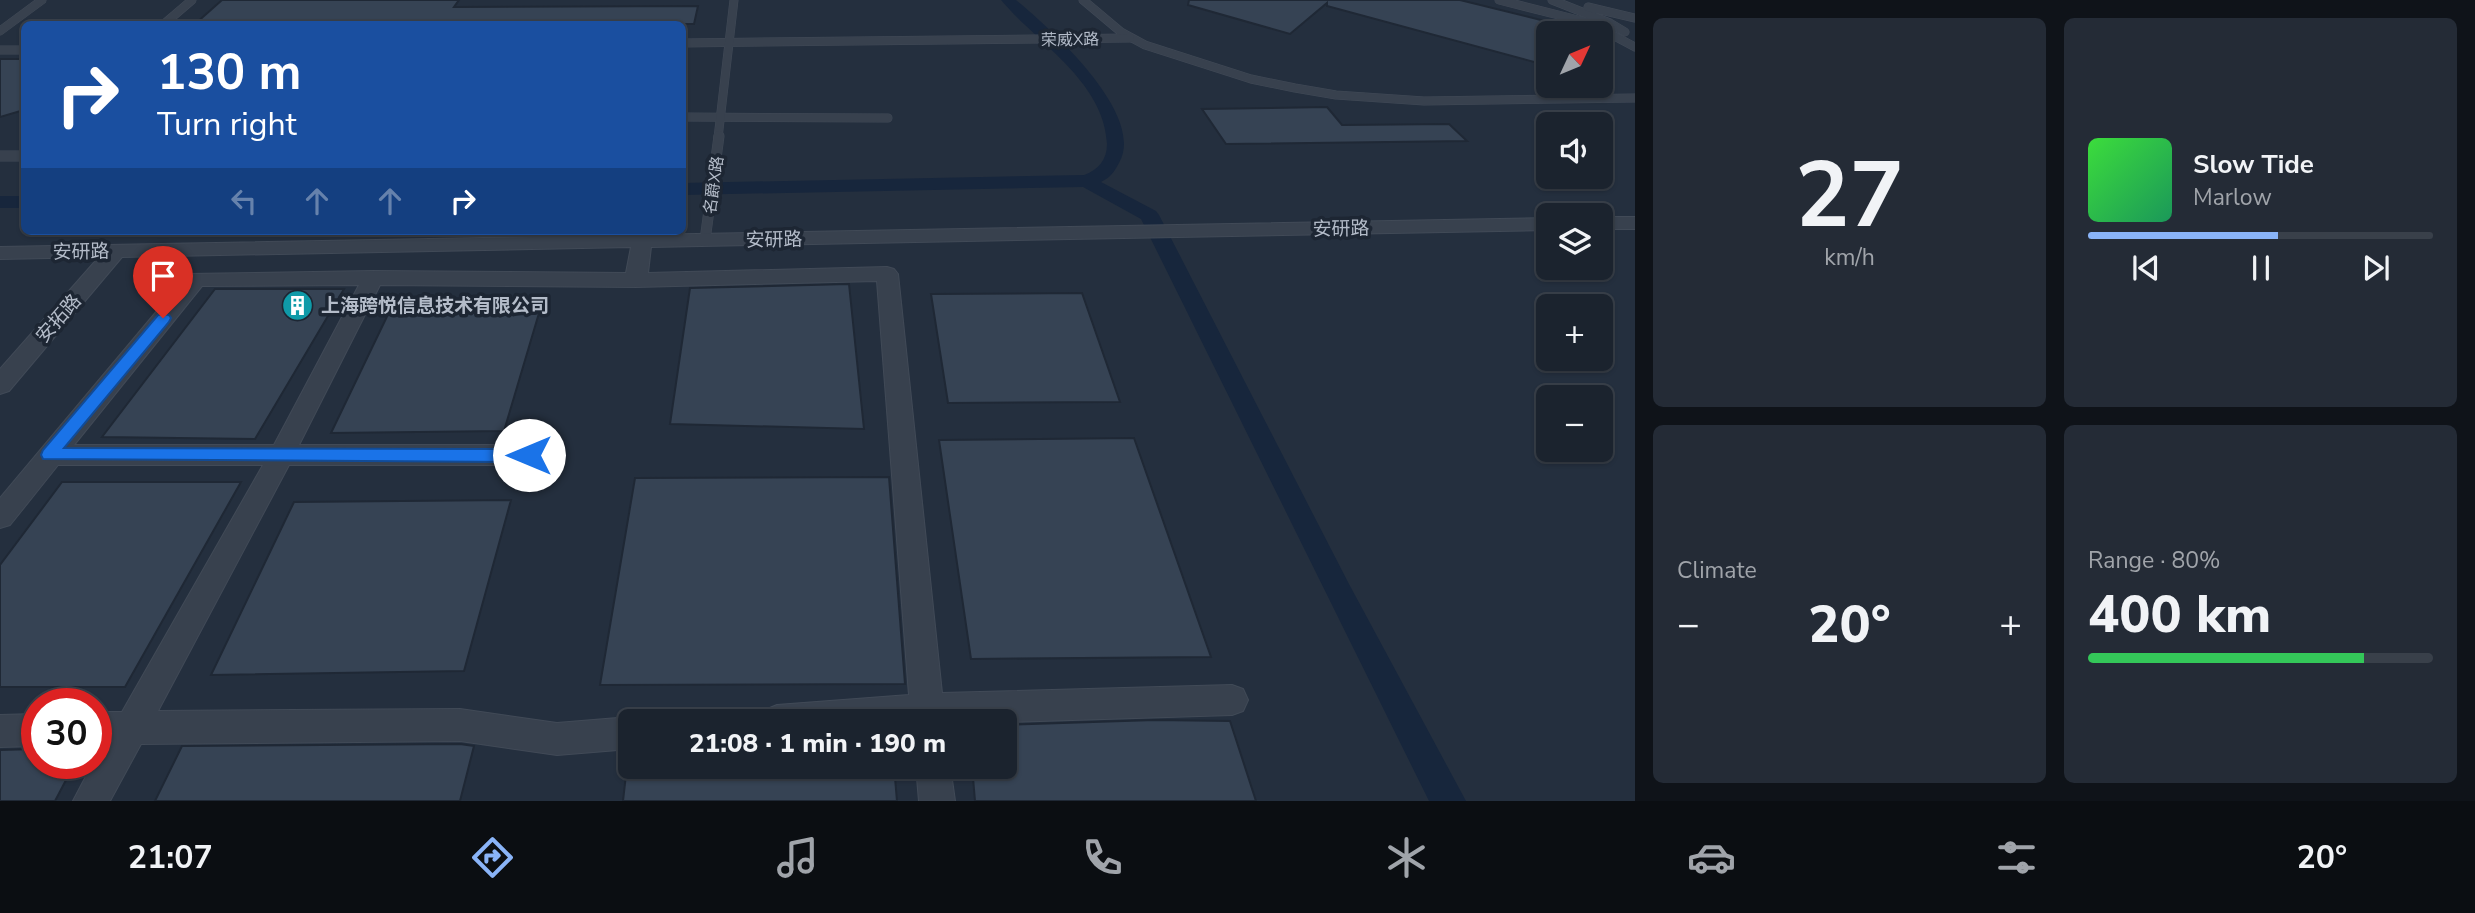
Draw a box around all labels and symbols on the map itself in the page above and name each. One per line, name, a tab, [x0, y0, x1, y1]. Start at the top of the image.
north arrow	[1536, 21, 1614, 98]
street label: 荣威X路	[1041, 28, 1099, 52]
street label: 名爵X路	[699, 155, 729, 216]
street label: 安研路	[1312, 216, 1370, 242]
street label: 安研路	[745, 227, 803, 253]
street label: 安研路	[52, 239, 110, 265]
pin	[133, 246, 193, 318]
building icon: 上海跨悦信息技术有限公司	[281, 288, 315, 322]
street label: 安拓路	[30, 289, 87, 349]
place label: 上海跨悦信息技术有限公司	[321, 293, 549, 319]
position arrow	[492, 418, 566, 492]
speed limit sign: 30	[21, 688, 112, 779]

